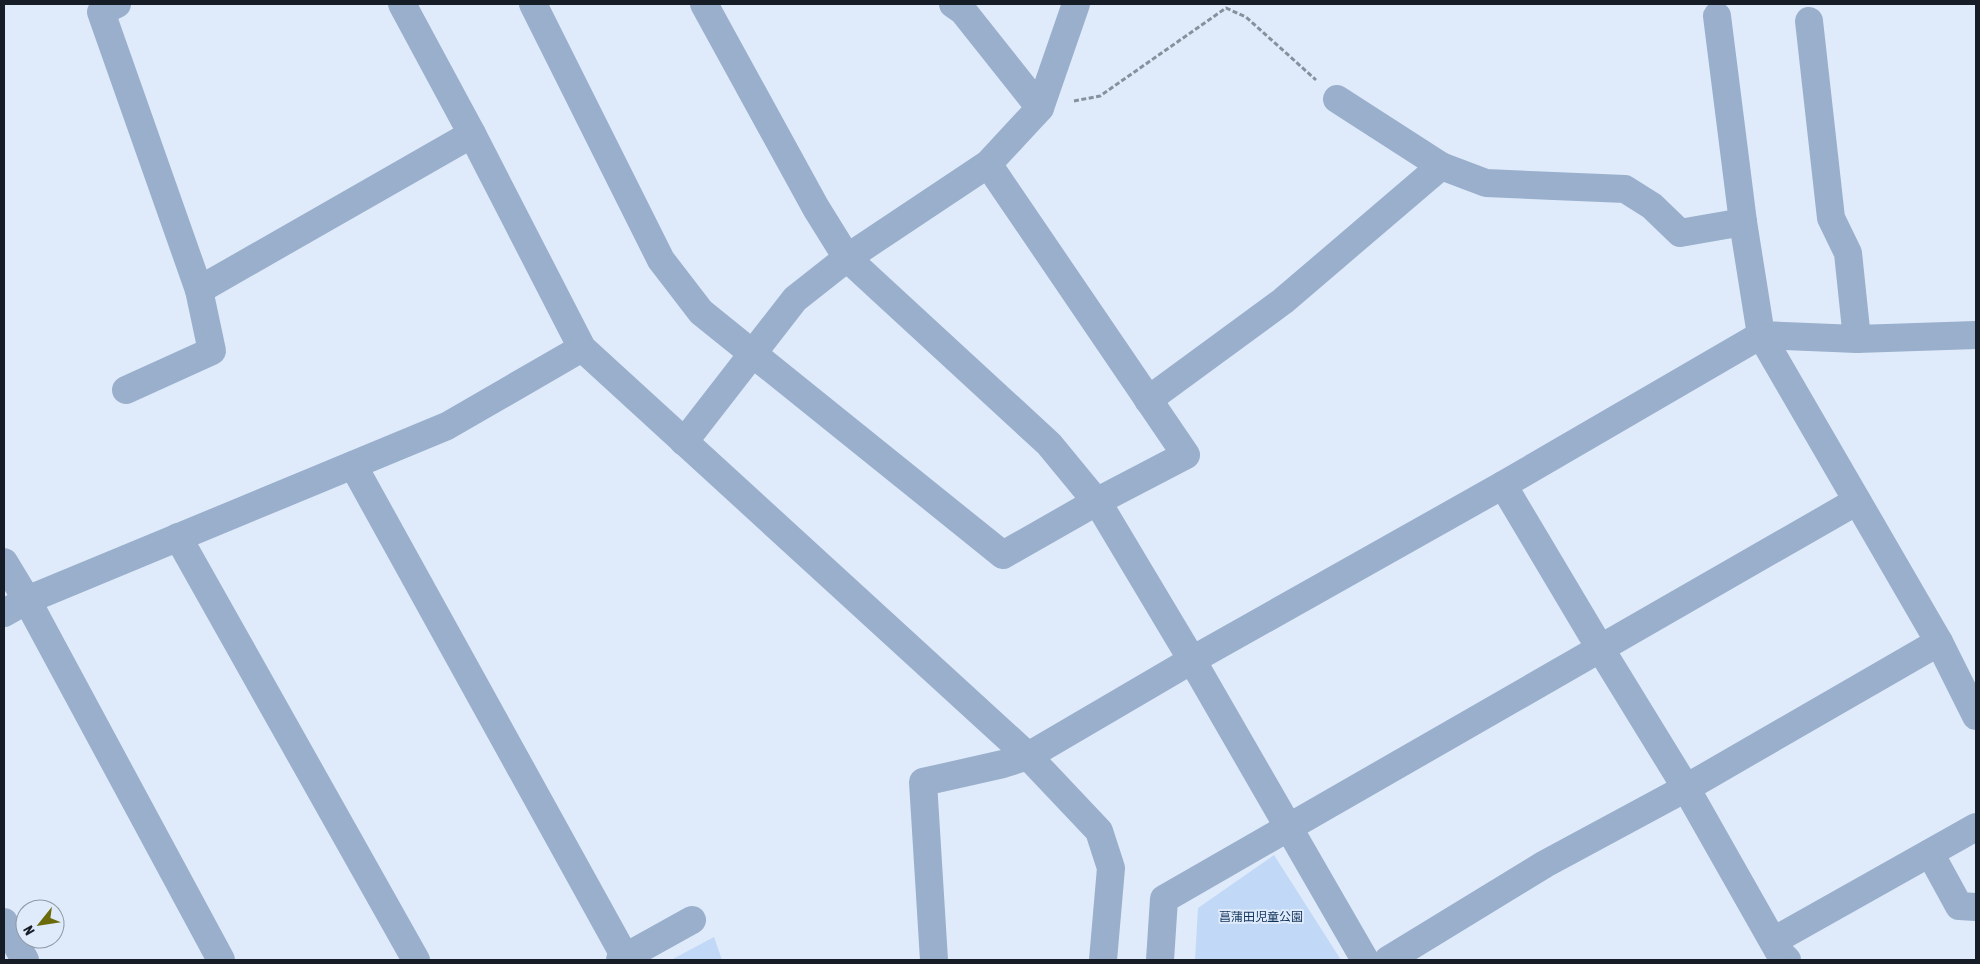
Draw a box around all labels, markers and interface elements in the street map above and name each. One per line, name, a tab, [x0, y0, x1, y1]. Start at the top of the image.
north arrow	[15, 899, 65, 949]
park label: 菖蒲田児童公園	[1219, 910, 1303, 924]
text: N	[20, 923, 38, 938]

